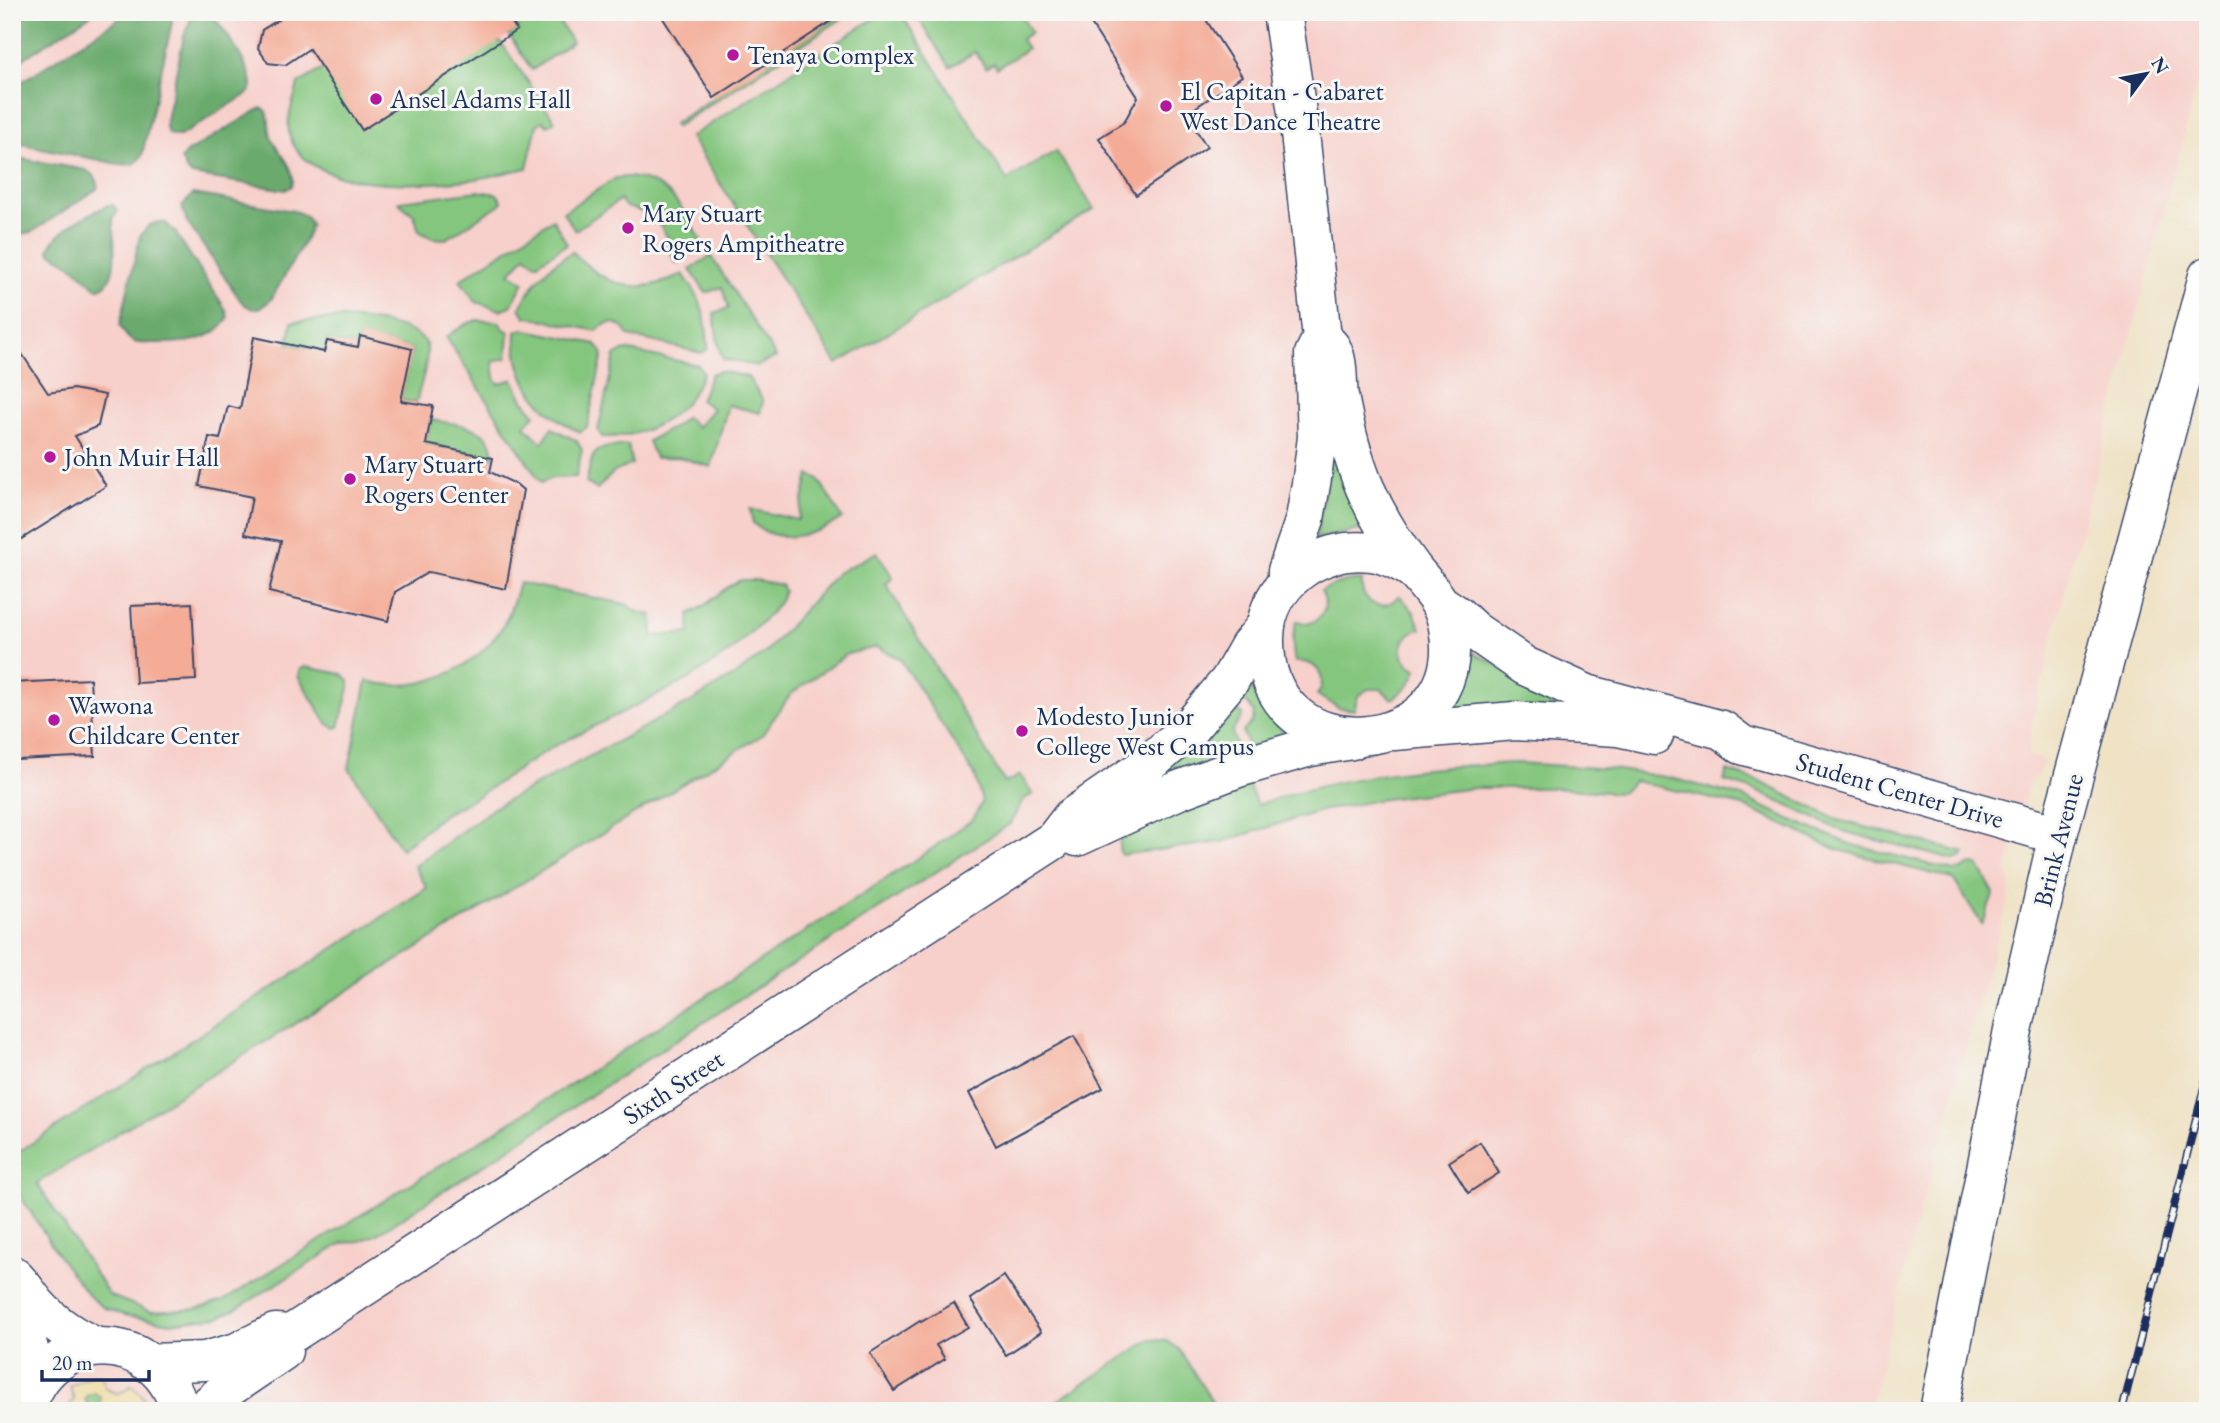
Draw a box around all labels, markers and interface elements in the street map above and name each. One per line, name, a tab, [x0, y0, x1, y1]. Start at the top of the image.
place label: Tenaya Complex	[747, 38, 915, 72]
north arrow	[2112, 38, 2182, 108]
marker: Tenaya Complex	[725, 47, 741, 63]
text: N	[2145, 52, 2175, 79]
place label: El Capitan - Cabaret West Dance Theatre	[1180, 74, 1384, 138]
place label: Ansel Adams Hall	[389, 82, 571, 116]
marker: Ansel Adams Hall	[368, 91, 384, 107]
marker: El Capitan - Cabaret West Dance Theatre	[1158, 98, 1174, 114]
place label: Mary Stuart Rogers Ampitheatre	[642, 196, 844, 260]
marker: Mary Stuart Rogers Ampitheatre	[620, 220, 636, 236]
place label: John Muir Hall	[62, 440, 219, 474]
place label: Mary Stuart Rogers Center	[364, 447, 509, 511]
marker: John Muir Hall	[42, 449, 58, 465]
marker: Mary Stuart Rogers Center	[342, 471, 358, 487]
place label: Wawona Childcare Center	[68, 688, 240, 752]
place label: Modesto Junior College West Campus	[1036, 699, 1254, 763]
marker: Wawona Childcare Center	[46, 712, 62, 728]
marker: Modesto Junior College West Campus	[1014, 723, 1030, 739]
street label: Student Center Drive	[1792, 744, 2008, 836]
street label: Brink Avenue	[2025, 770, 2091, 910]
street label: Sixth Street	[616, 1042, 730, 1132]
scale bar	[42, 1339, 149, 1383]
text: 20 m	[52, 1349, 93, 1376]

